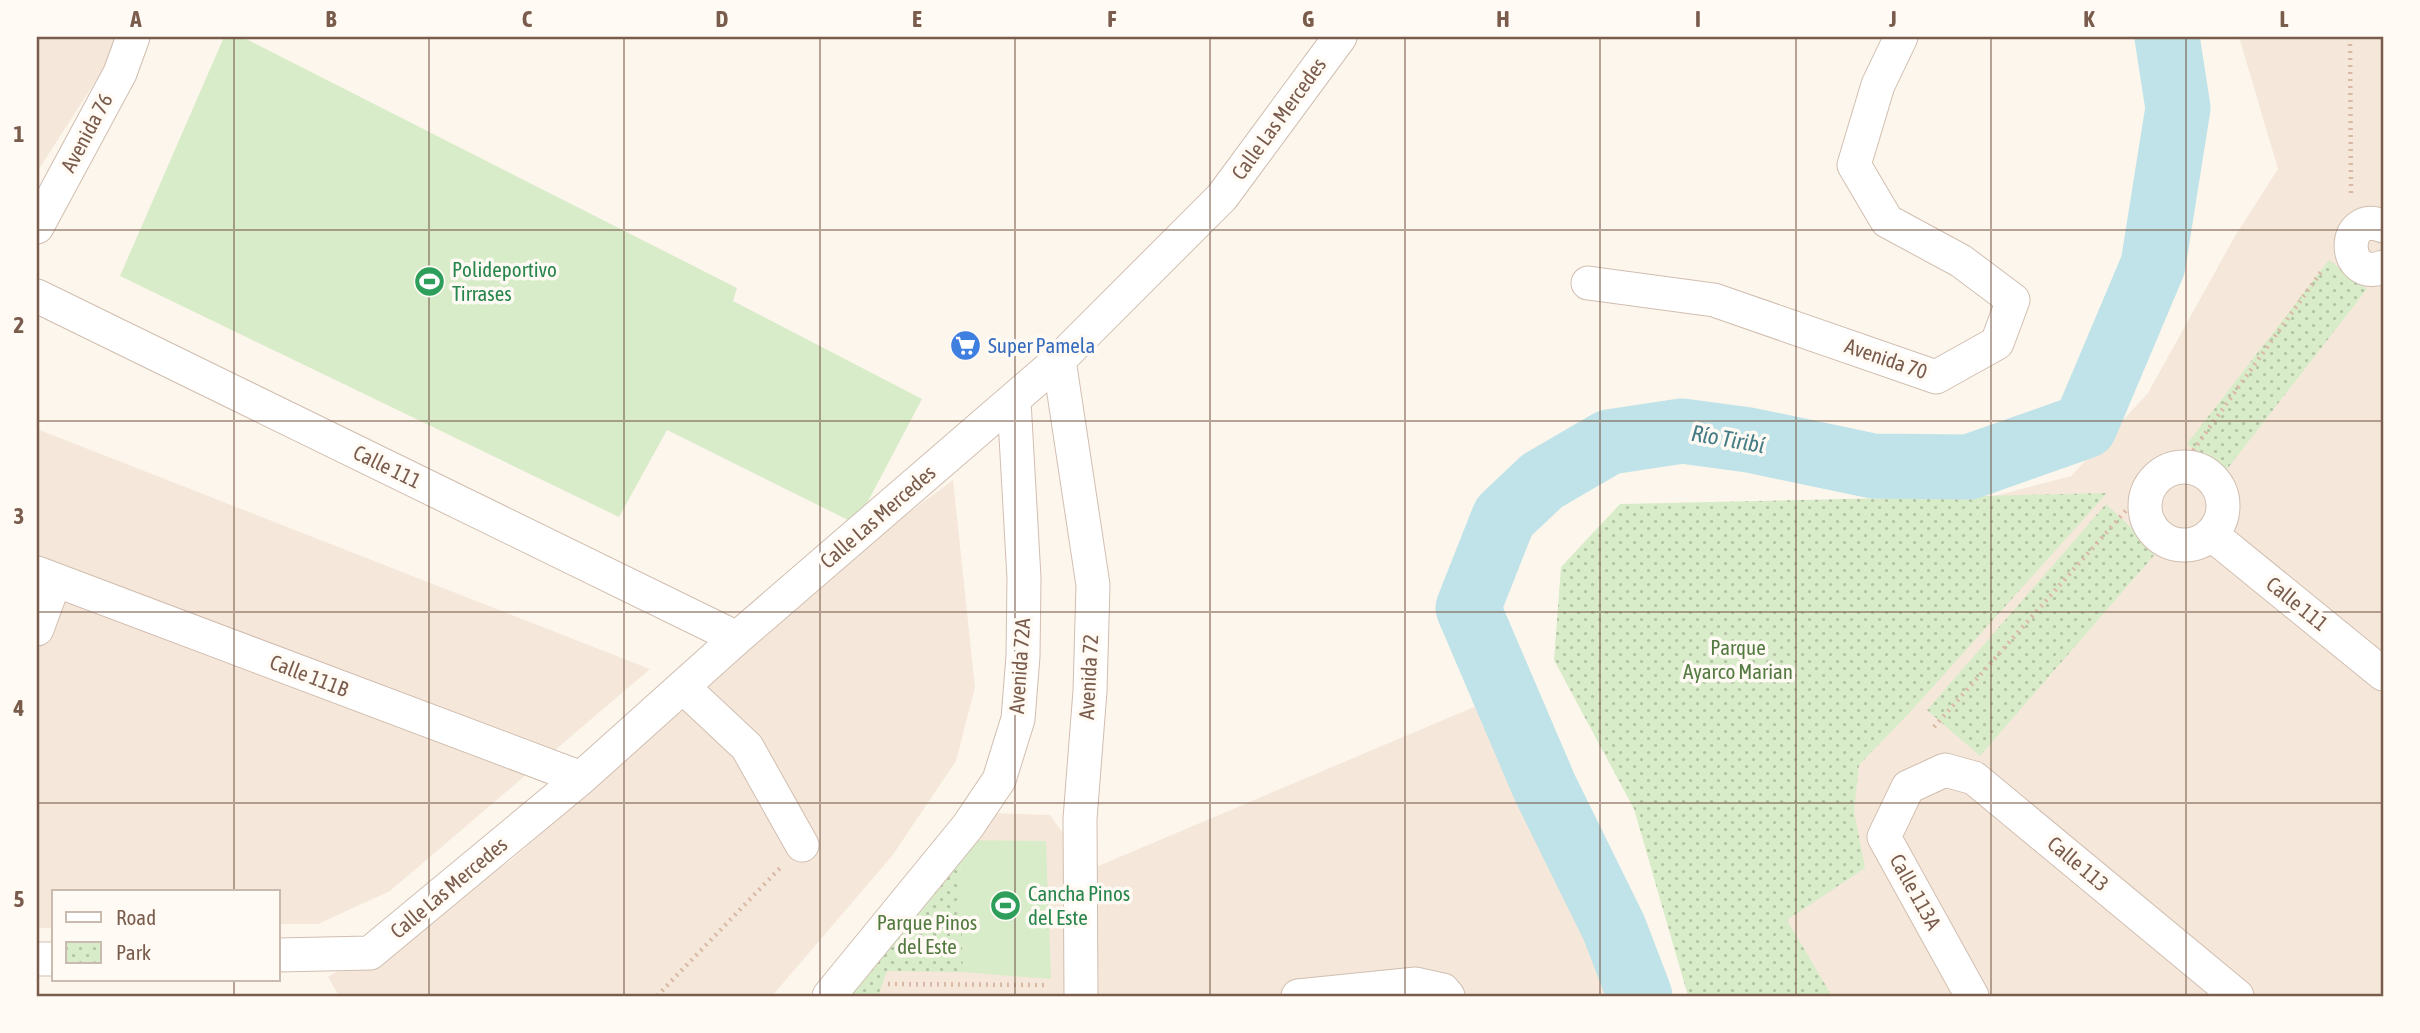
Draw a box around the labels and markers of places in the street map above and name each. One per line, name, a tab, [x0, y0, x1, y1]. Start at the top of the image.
place label: Polideportivo Tirrases	[452, 257, 557, 305]
sports icon: Polideportivo Tirrases	[412, 265, 446, 299]
supermarket icon: Super Pamela	[948, 329, 982, 363]
place label: Super Pamela	[988, 333, 1095, 357]
place label: Cancha Pinos del Este	[1028, 881, 1130, 929]
sports icon: Cancha Pinos del Este	[988, 889, 1022, 923]

